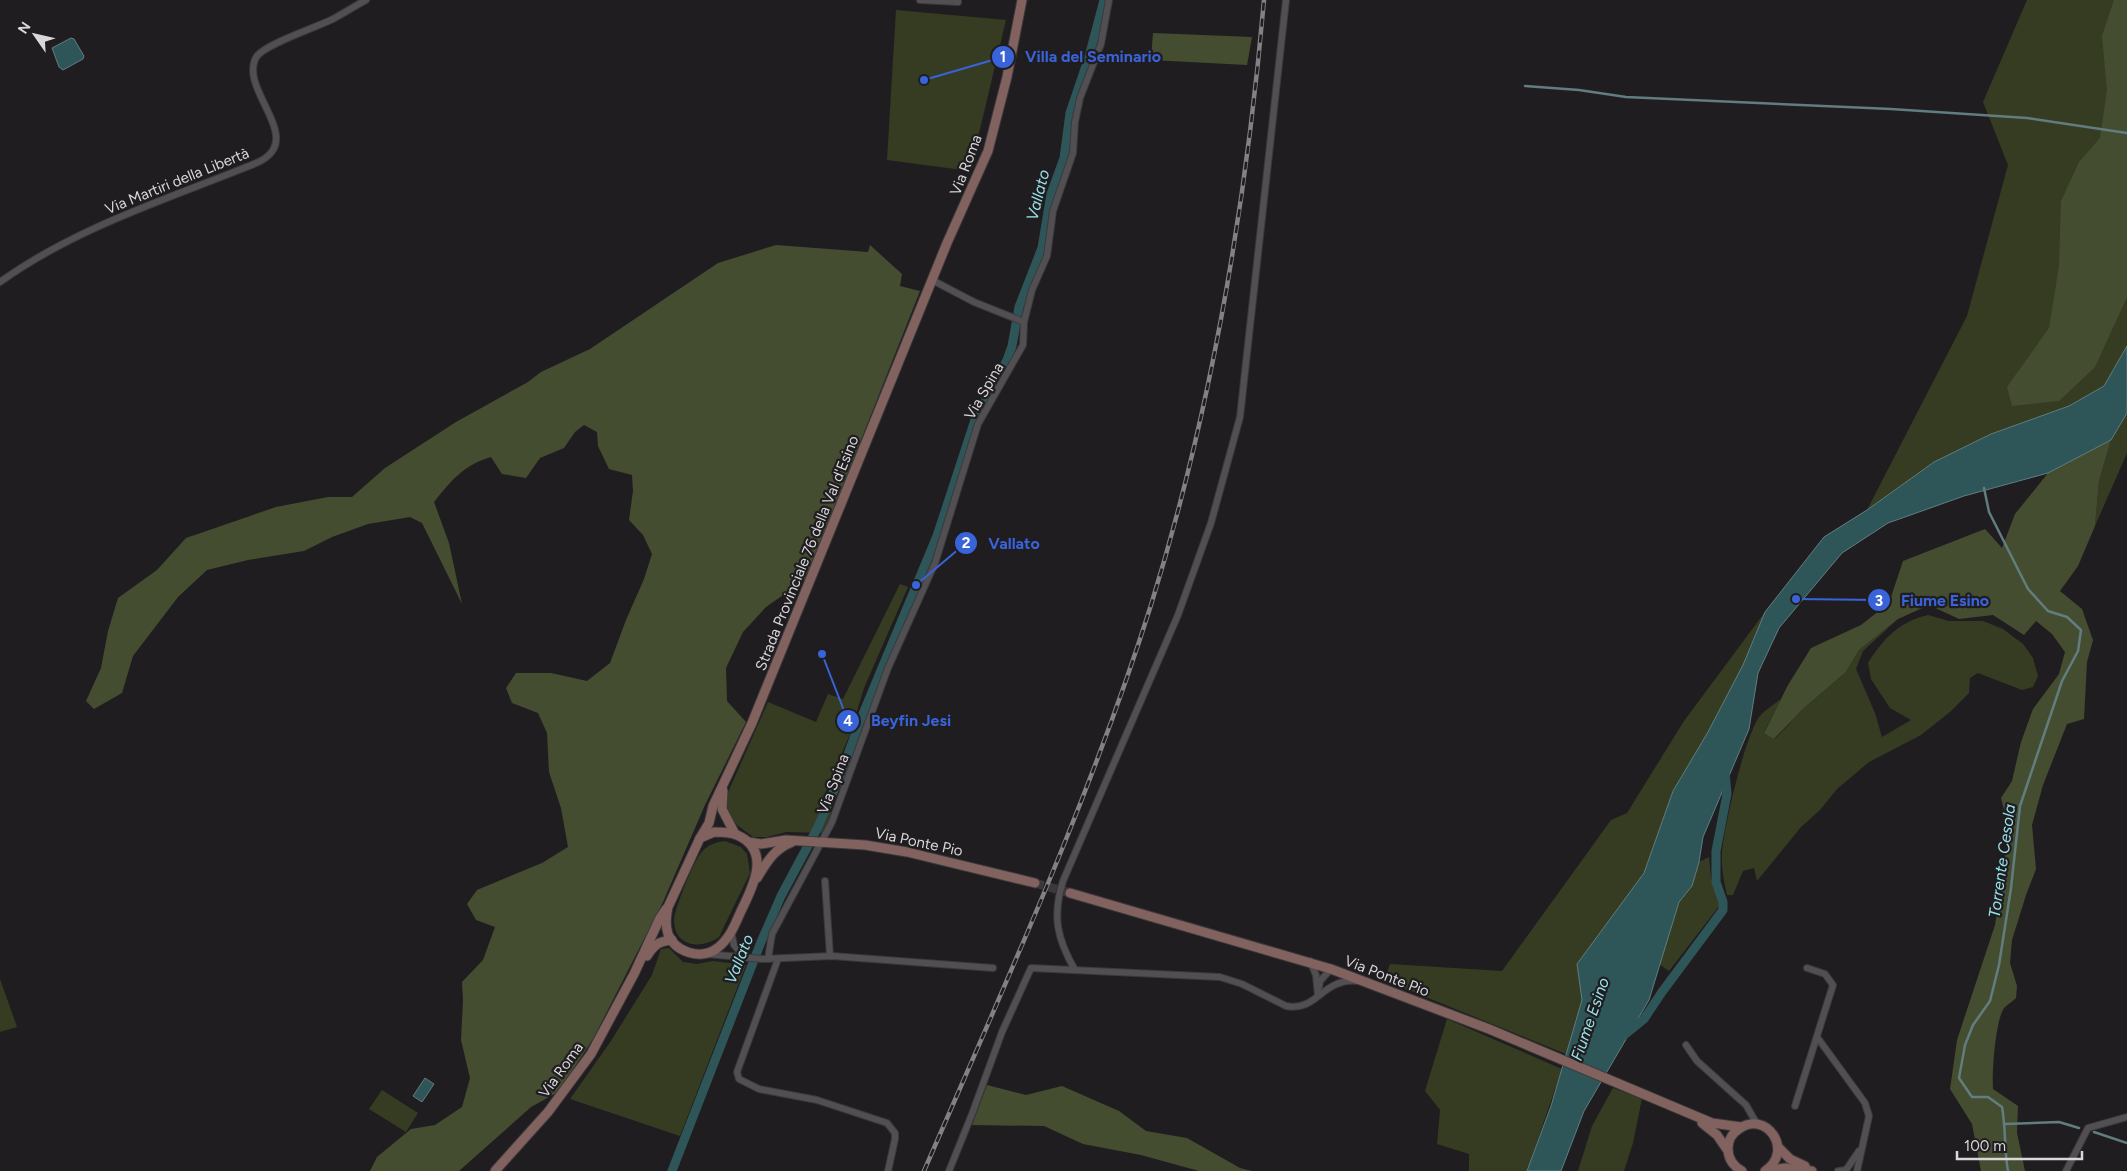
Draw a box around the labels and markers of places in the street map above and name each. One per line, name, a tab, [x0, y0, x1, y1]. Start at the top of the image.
callout: Villa del Seminario	[990, 41, 1171, 72]
callout: Vallato	[954, 528, 1050, 559]
callout: Fiume Esino	[1866, 585, 1999, 616]
callout: Beyfin Jesi	[836, 705, 961, 736]

